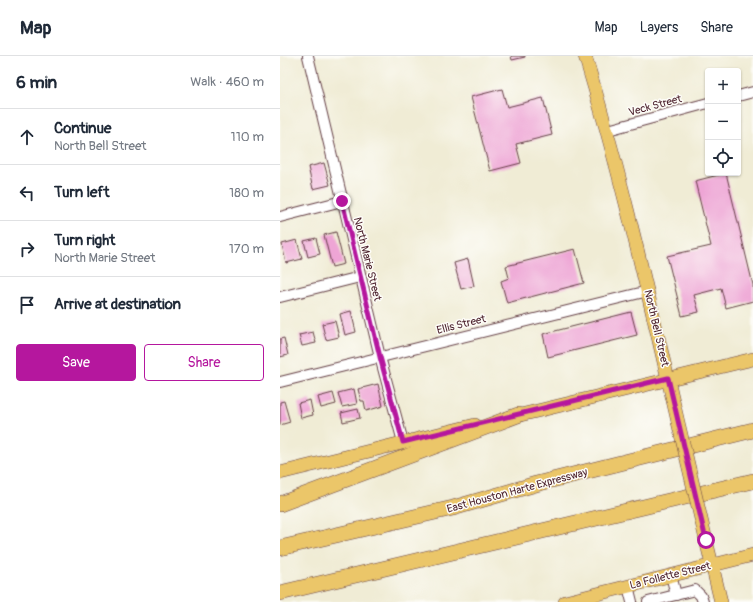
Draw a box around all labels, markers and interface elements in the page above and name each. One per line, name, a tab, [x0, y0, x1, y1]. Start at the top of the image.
text: Map	[20, 16, 51, 40]
text: Map	[595, 19, 618, 36]
text: Layers	[640, 19, 678, 36]
text: Share	[700, 19, 733, 36]
map controls	[705, 68, 741, 176]
button: +	[705, 68, 741, 104]
text: 6 min	[16, 72, 57, 93]
text: Walk · 460 m	[190, 74, 264, 90]
street label: Veck Street	[627, 92, 684, 119]
button: −	[705, 104, 741, 140]
text: Continue	[54, 119, 112, 138]
icon: ahead	[16, 126, 38, 148]
text: 110 m	[231, 129, 264, 145]
text: North Bell Street	[54, 138, 147, 154]
button: locate	[705, 140, 741, 176]
icon: left	[16, 182, 38, 204]
text: Turn left	[54, 183, 110, 202]
text: 180 m	[229, 185, 264, 201]
route end	[333, 192, 351, 210]
street label: North Marie Street	[351, 216, 384, 303]
text: Turn right	[54, 231, 115, 250]
icon: right	[16, 238, 38, 260]
text: 170 m	[229, 241, 264, 257]
text: North Marie Street	[54, 250, 155, 266]
street label: North Bell Street	[641, 288, 672, 368]
icon: arrive	[16, 294, 38, 316]
text: Arrive at destination	[54, 295, 181, 314]
street label: Ellis Street	[435, 312, 488, 337]
button: Save	[16, 344, 136, 381]
button: Share	[144, 344, 264, 381]
street label: East Houston Harte Expressway	[445, 465, 589, 516]
route start	[697, 531, 715, 549]
street label: La Follette Street	[628, 559, 712, 592]

